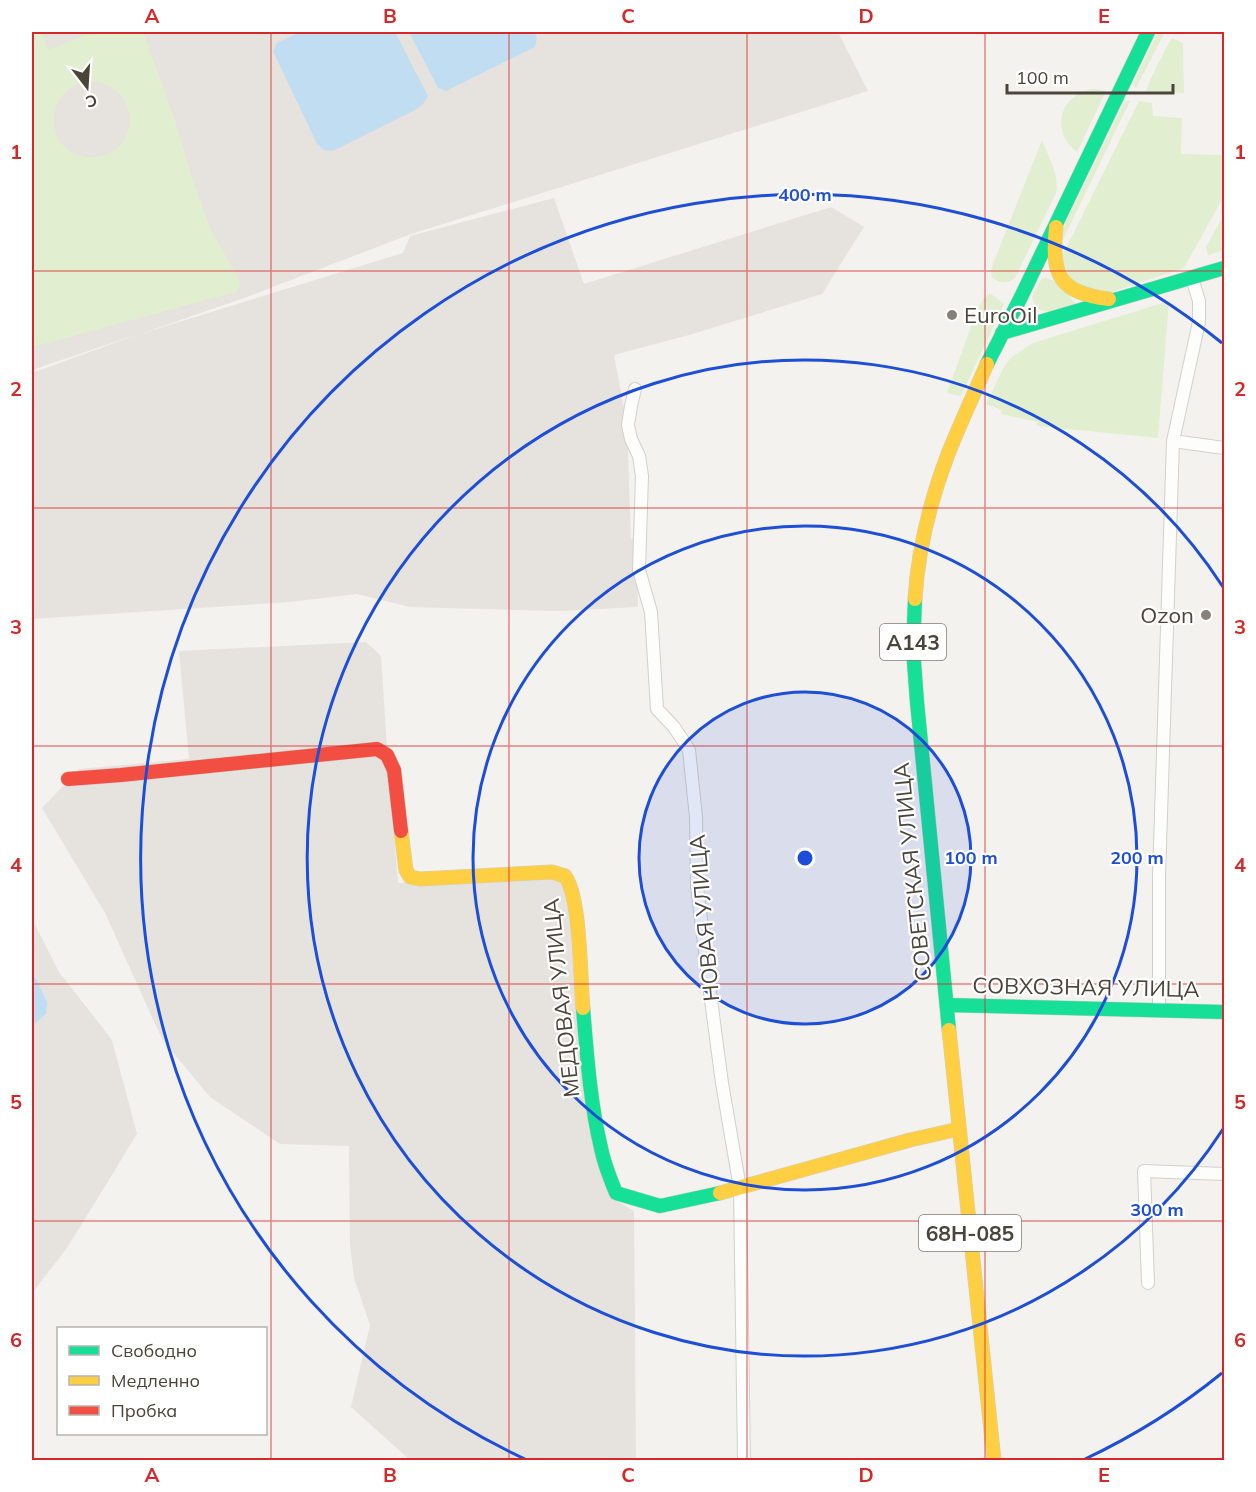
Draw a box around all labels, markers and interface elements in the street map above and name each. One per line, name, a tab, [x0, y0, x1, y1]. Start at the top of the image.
text: A	[145, 3, 160, 28]
text: B	[383, 3, 397, 28]
text: C	[621, 3, 635, 28]
text: D	[858, 3, 874, 28]
text: E	[1098, 3, 1110, 28]
north arrow	[57, 57, 117, 117]
scale bar	[1007, 57, 1174, 95]
text: 100 m	[1016, 66, 1069, 89]
text: С	[83, 90, 100, 113]
text: 1	[10, 139, 22, 164]
text: 1	[1234, 139, 1246, 164]
text: 400 m	[778, 183, 832, 206]
place label: EuroOil	[964, 301, 1038, 329]
marker: EuroOil	[945, 308, 959, 322]
text: 2	[10, 376, 22, 401]
text: 2	[1234, 376, 1246, 401]
place label: Ozon	[1140, 601, 1194, 629]
marker: Ozon	[1199, 608, 1213, 622]
text: 3	[10, 614, 22, 639]
text: 3	[1234, 614, 1246, 639]
road number: А143	[880, 624, 946, 660]
street label: СОВЕТСКАЯ УЛИЦА	[887, 761, 937, 983]
street label: НОВАЯ УЛИЦА	[683, 833, 725, 1003]
text: 100 m	[944, 846, 998, 869]
text: 200 m	[1110, 846, 1164, 869]
centre of rings	[795, 848, 815, 868]
text: 4	[10, 852, 22, 877]
text: 4	[1234, 852, 1246, 877]
street label: МЕДОВАЯ УЛИЦА	[537, 897, 585, 1099]
street label: СОВХОЗНАЯ УЛИЦА	[972, 971, 1200, 1003]
text: 5	[10, 1089, 22, 1114]
text: 5	[1234, 1089, 1246, 1114]
text: 300 m	[1130, 1198, 1184, 1221]
road number: 68Н-085	[919, 1215, 1021, 1251]
text: 6	[10, 1327, 22, 1352]
legend	[57, 1327, 267, 1435]
text: 6	[1234, 1327, 1246, 1352]
text: Свободно	[111, 1339, 197, 1362]
text: Медленно	[111, 1369, 200, 1392]
text: Пробка	[111, 1399, 177, 1422]
text: A	[145, 1462, 160, 1487]
text: B	[383, 1462, 397, 1487]
text: C	[621, 1462, 635, 1487]
text: D	[858, 1462, 874, 1487]
text: E	[1098, 1462, 1110, 1487]

